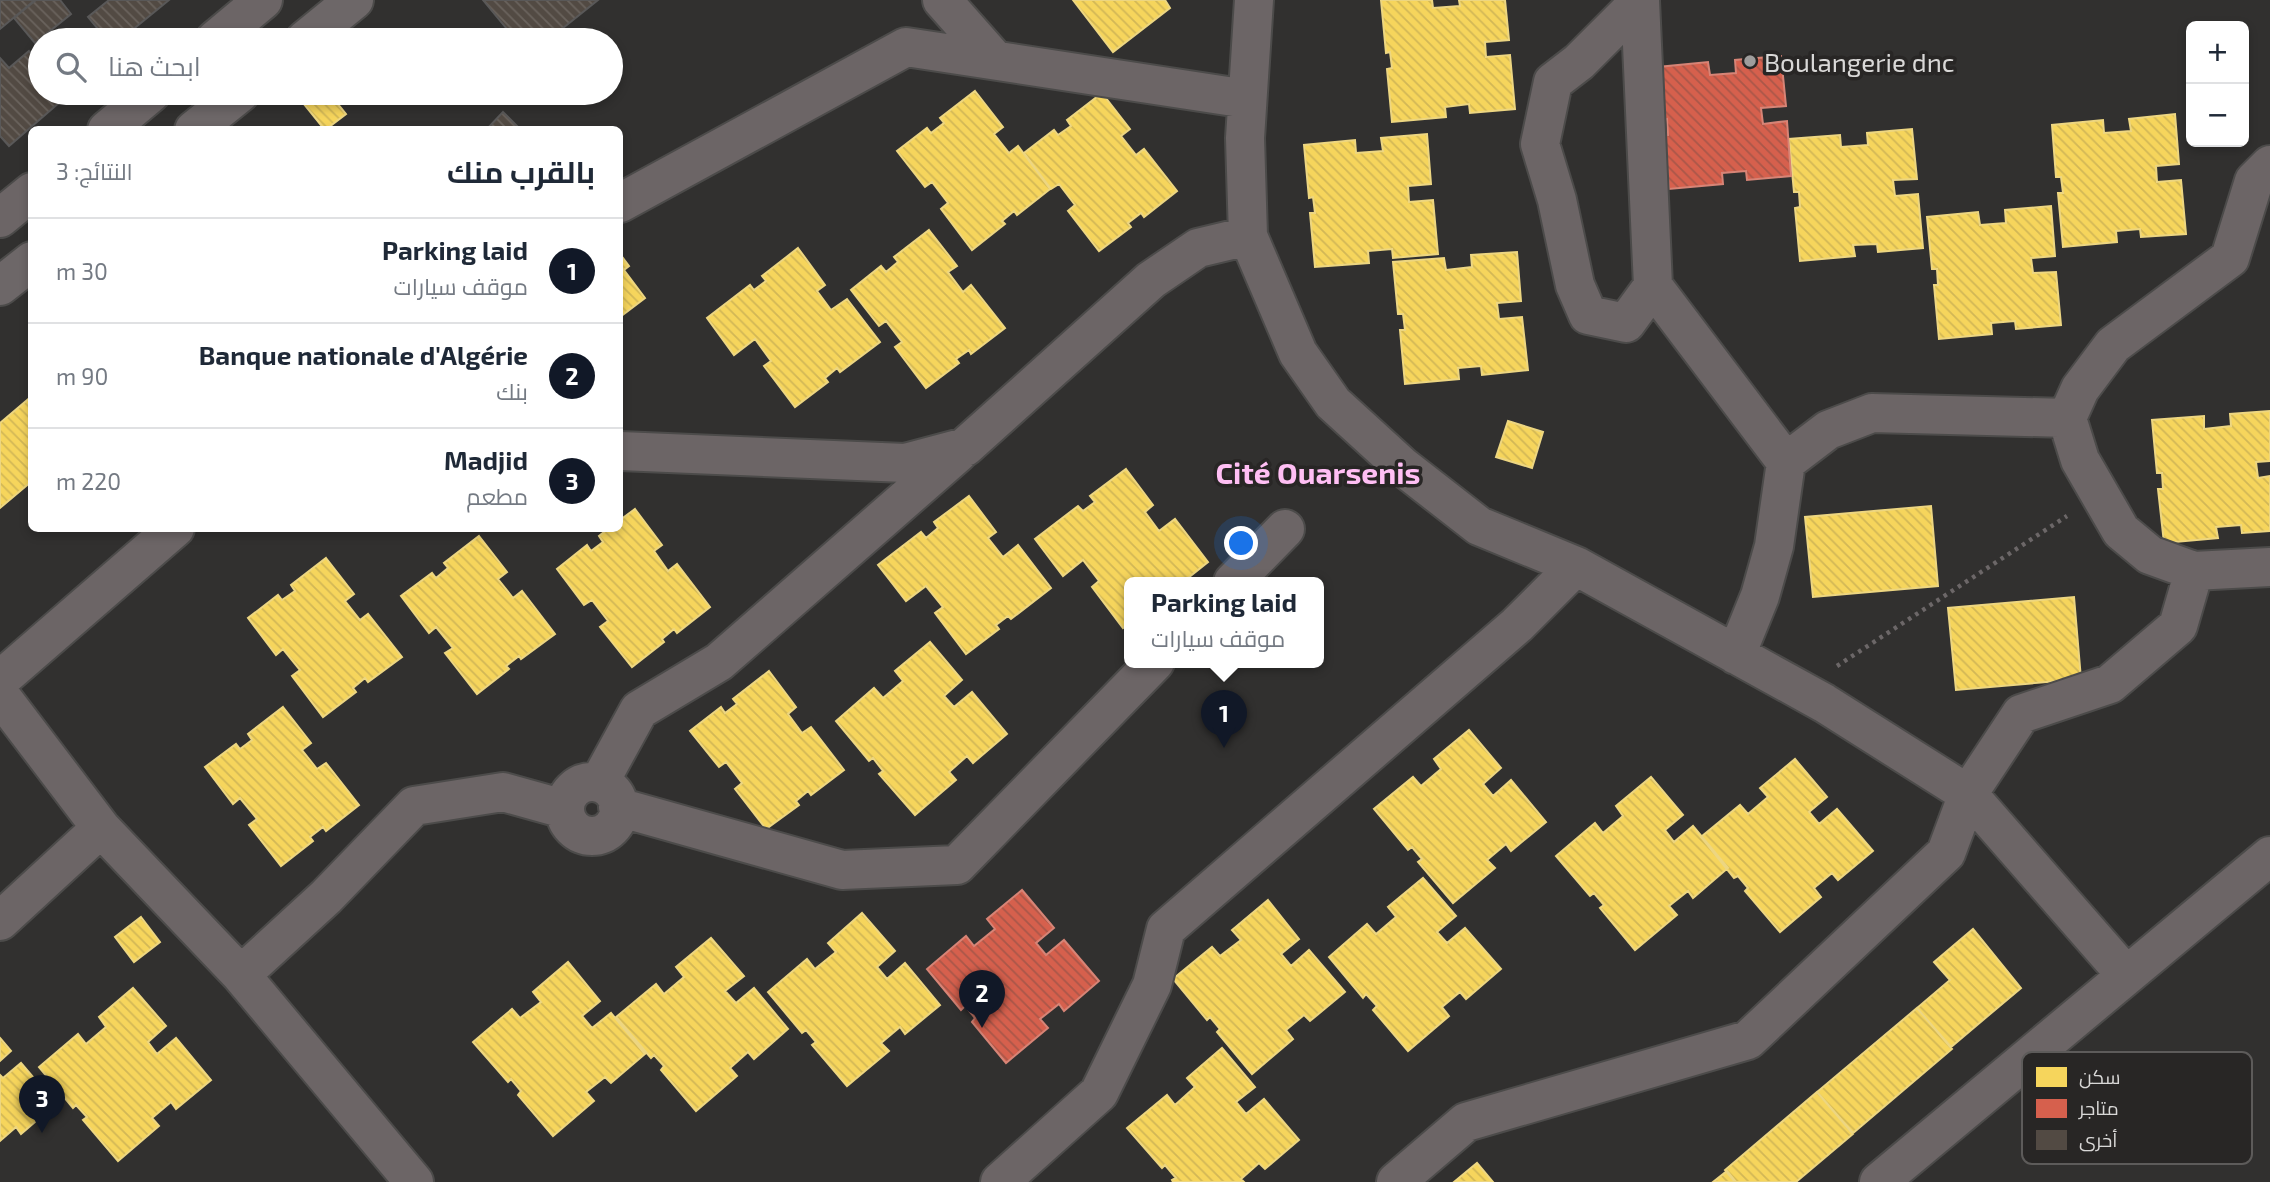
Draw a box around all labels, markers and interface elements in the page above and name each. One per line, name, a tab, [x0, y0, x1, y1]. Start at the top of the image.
map controls	[2186, 21, 2249, 147]
button: +	[2186, 21, 2249, 84]
search box	[28, 28, 623, 105]
place label: Boulangerie dnc	[1764, 46, 1955, 77]
icon: search	[52, 48, 90, 86]
text: ابحث هنا	[108, 50, 201, 81]
marker: Boulangerie dnc	[1742, 53, 1758, 69]
button: −	[2186, 84, 2249, 147]
text: بالقرب منك	[447, 153, 595, 189]
text: النتائج: 3	[56, 157, 133, 185]
text: Parking laid	[382, 234, 528, 265]
text: 30 m	[56, 257, 108, 285]
text: 1	[567, 257, 577, 285]
text: موقف سيارات	[394, 272, 528, 300]
text: Banque nationale d'Algérie	[199, 339, 528, 370]
text: 90 m	[56, 362, 108, 390]
text: 2	[565, 362, 579, 390]
text: بنك	[496, 377, 528, 405]
text: Madjid	[444, 444, 528, 475]
district label: Cité Ouarsenis	[1215, 454, 1421, 490]
text: 220 m	[56, 467, 121, 495]
text: 3	[565, 467, 579, 495]
text: مطعم	[466, 482, 528, 510]
your location	[1224, 526, 1258, 560]
popup	[1124, 577, 1324, 668]
text: Parking laid	[1151, 586, 1297, 617]
text: موقف سيارات	[1151, 624, 1285, 652]
pin: 1	[1201, 690, 1247, 748]
pin: 2	[959, 970, 1005, 1028]
legend	[2022, 1052, 2252, 1164]
text: سكن	[2079, 1065, 2121, 1089]
pin: 3	[19, 1075, 65, 1133]
text: متاجر	[2078, 1096, 2119, 1120]
text: أخرى	[2079, 1128, 2117, 1152]

